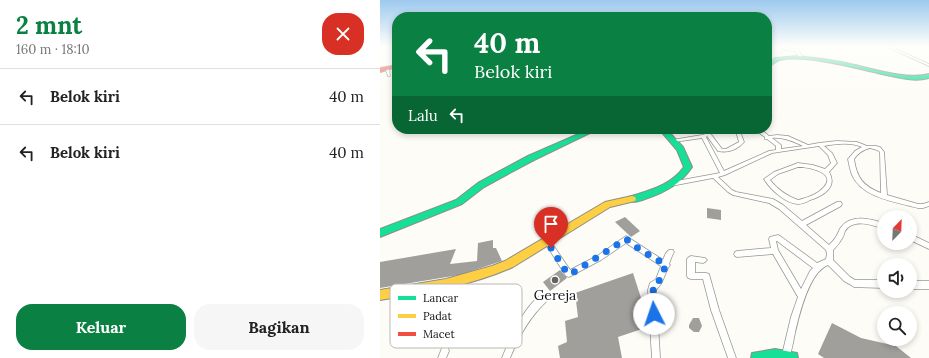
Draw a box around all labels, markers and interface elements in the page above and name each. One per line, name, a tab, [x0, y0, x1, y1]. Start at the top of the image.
text: 2 mnt	[16, 10, 82, 41]
button: close	[322, 13, 364, 55]
text: 40 m	[474, 25, 540, 61]
icon: left	[408, 28, 460, 80]
text: 160 m · 18:10	[16, 41, 90, 58]
text: Belok kiri	[474, 60, 552, 83]
icon: left	[16, 86, 38, 108]
text: Belok kiri	[50, 87, 120, 106]
text: 40 m	[329, 87, 364, 106]
icon: left	[446, 104, 468, 126]
text: Lalu	[408, 106, 438, 125]
icon: left	[16, 142, 38, 164]
text: Belok kiri	[50, 143, 120, 162]
text: 40 m	[329, 143, 364, 162]
pin	[534, 207, 568, 248]
north arrow	[877, 210, 917, 250]
map controls	[877, 210, 917, 346]
icon: arrive	[540, 213, 562, 235]
button: sound	[877, 258, 917, 298]
marker: Gereja	[550, 275, 560, 285]
legend	[390, 284, 522, 348]
place label: Gereja	[534, 286, 576, 304]
text: Lancar	[423, 291, 458, 305]
position arrow	[633, 293, 675, 335]
button: Keluar	[16, 304, 186, 350]
button: Bagikan	[194, 304, 364, 350]
button: search	[877, 306, 917, 346]
text: Padat	[423, 309, 452, 323]
text: Macet	[423, 327, 455, 341]

